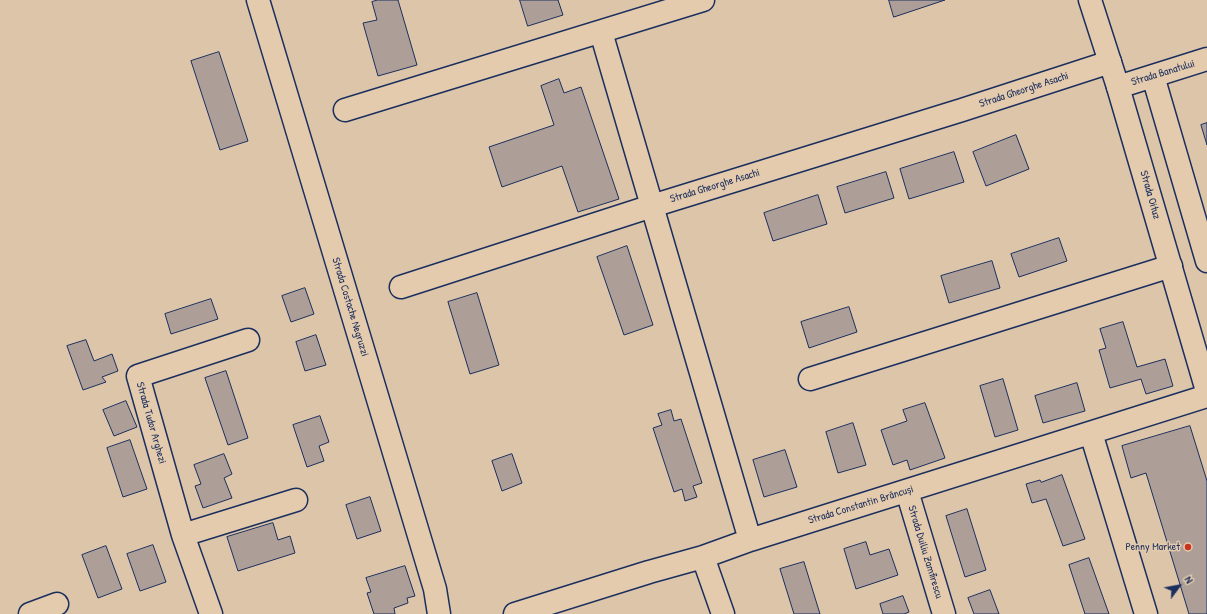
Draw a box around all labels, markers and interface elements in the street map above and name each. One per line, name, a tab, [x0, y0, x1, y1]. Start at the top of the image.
street label: Strada Banatului	[1130, 57, 1196, 89]
street label: Strada Gheorghe Asachi	[978, 69, 1070, 111]
street label: Strada Gheorghe Asachi	[669, 166, 761, 206]
street label: Strada Oituz	[1137, 169, 1163, 221]
street label: Strada Costache Negruzzi	[329, 256, 371, 358]
street label: Strada Tudor Arghezi	[133, 381, 169, 465]
street label: Strada Constantin Brâncuși	[807, 483, 915, 527]
street label: Strada Duiliu Zamfirescu	[905, 504, 945, 600]
place label: Penny Market	[1125, 540, 1180, 554]
marker: Penny Market	[1183, 542, 1193, 552]
north arrow	[1159, 566, 1199, 606]
text: N	[1182, 573, 1197, 586]

